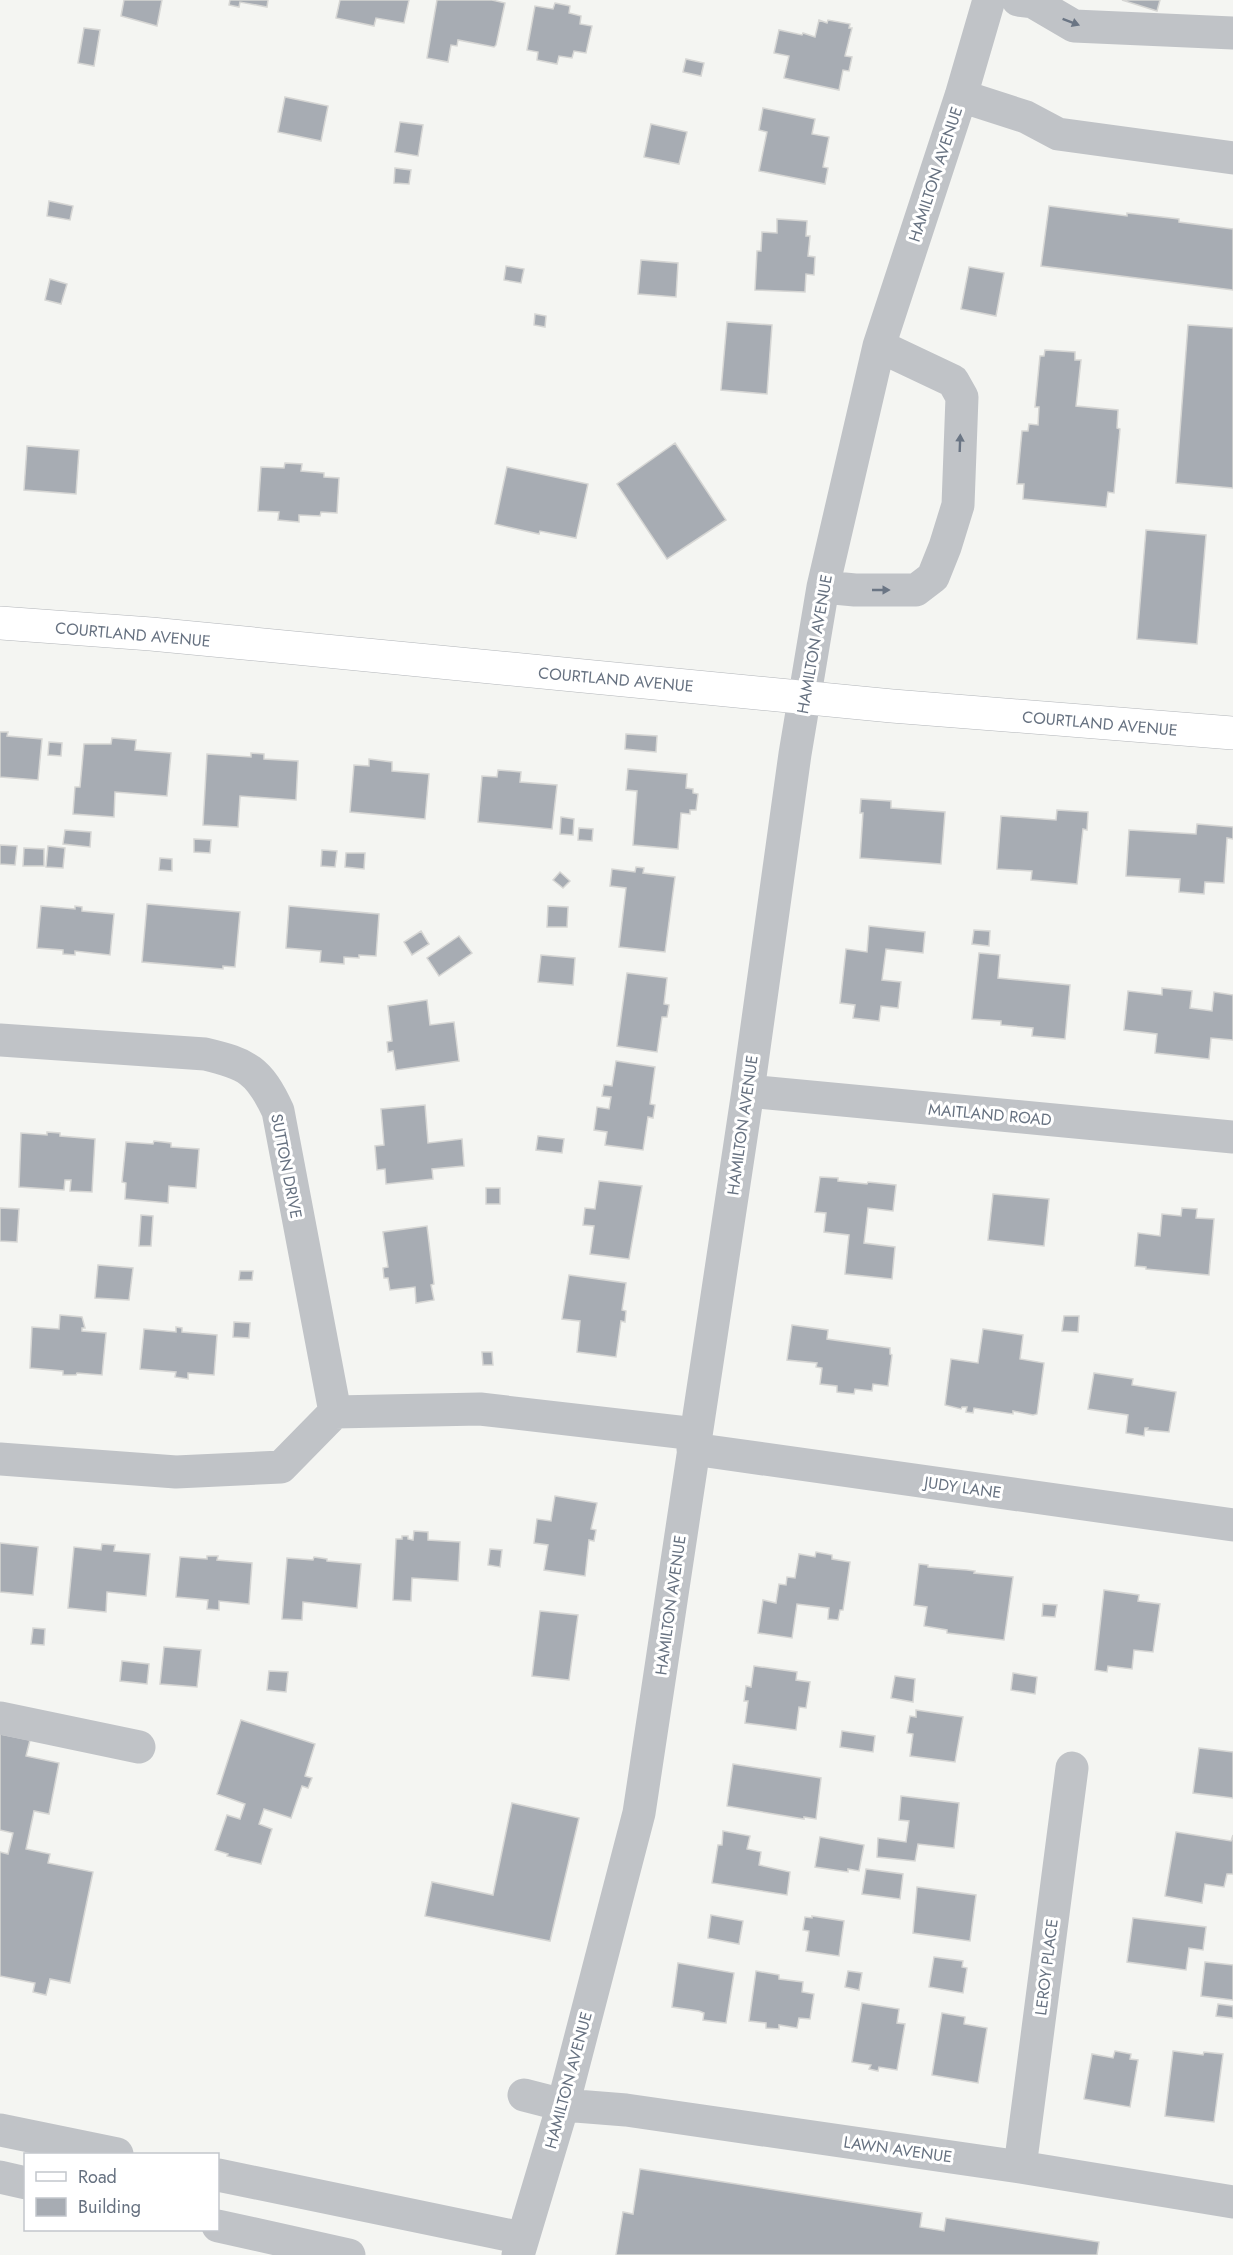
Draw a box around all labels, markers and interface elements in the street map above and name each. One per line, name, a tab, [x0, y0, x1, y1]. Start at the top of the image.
one-way arrow	[1062, 17, 1080, 27]
street label: HAMILTON AVENUE	[903, 104, 968, 245]
one-way arrow	[956, 433, 965, 452]
street label: HAMILTON AVENUE	[791, 573, 838, 716]
one-way arrow	[872, 585, 891, 595]
street label: COURTLAND AVENUE	[54, 616, 212, 653]
street label: COURTLAND AVENUE	[537, 661, 695, 698]
street label: COURTLAND AVENUE	[1021, 705, 1179, 742]
street label: HAMILTON AVENUE	[721, 1054, 764, 1196]
street label: MAITLAND ROAD	[927, 1098, 1053, 1131]
street label: SUTTON DRIVE	[265, 1112, 308, 1220]
street label: JUDY LANE	[921, 1470, 1003, 1504]
street label: HAMILTON AVENUE	[649, 1534, 692, 1676]
street label: LEROY PLACE	[1029, 1917, 1064, 2017]
street label: HAMILTON AVENUE	[539, 2009, 598, 2151]
street label: LAWN AVENUE	[842, 2131, 954, 2168]
legend	[24, 2153, 219, 2231]
text: Road	[78, 2164, 117, 2190]
text: Building	[78, 2194, 141, 2220]

